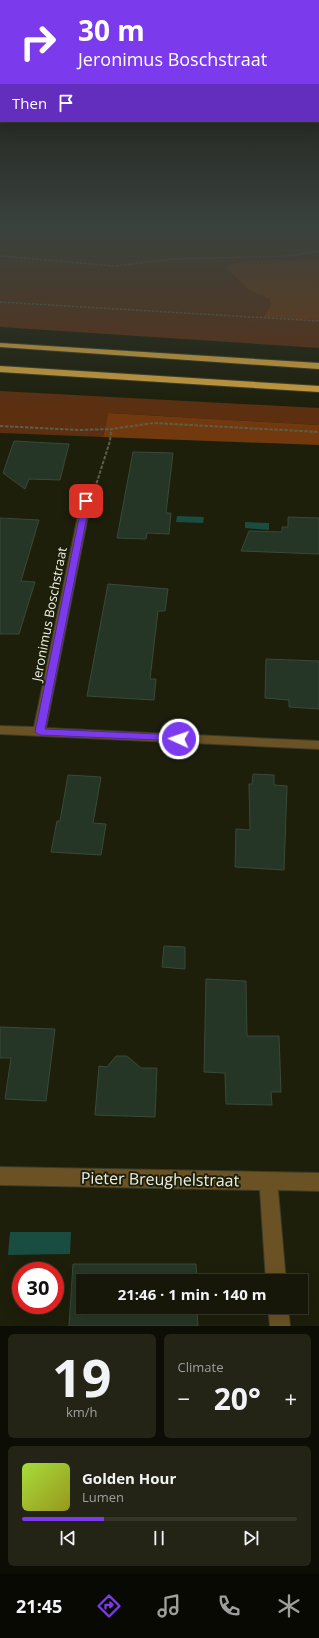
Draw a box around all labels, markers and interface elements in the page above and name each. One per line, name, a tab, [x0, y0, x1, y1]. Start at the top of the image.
text: 30 m	[78, 11, 145, 49]
icon: right	[12, 16, 64, 68]
text: Jeronimus Boschstraat	[78, 47, 267, 71]
icon: arrive	[55, 92, 77, 114]
text: Then	[12, 93, 47, 113]
pin	[69, 484, 103, 518]
icon: arrive	[75, 490, 97, 512]
street label: Jeronimus Boschstraat	[27, 545, 71, 685]
position arrow	[158, 718, 200, 760]
street label: Pieter Breughelstraat	[81, 1167, 240, 1191]
speed limit sign: 30	[12, 1262, 64, 1314]
text: 21:46 · 1 min · 140 m	[118, 1284, 266, 1304]
text: 19	[52, 1341, 111, 1412]
text: Climate	[178, 1358, 223, 1376]
text: 20°	[214, 1378, 261, 1419]
text: −	[178, 1383, 190, 1413]
text: +	[284, 1383, 297, 1413]
text: km/h	[66, 1403, 98, 1421]
text: Golden Hour	[82, 1468, 176, 1488]
text: Lumen	[82, 1488, 124, 1506]
icon: previous	[57, 1527, 79, 1549]
icon: pause	[148, 1527, 170, 1549]
icon: next	[240, 1527, 262, 1549]
icon: directions	[95, 1592, 123, 1620]
icon: music	[155, 1592, 183, 1620]
icon: phone	[215, 1592, 243, 1620]
icon: climate	[275, 1592, 303, 1620]
text: 21:45	[16, 1594, 62, 1618]

